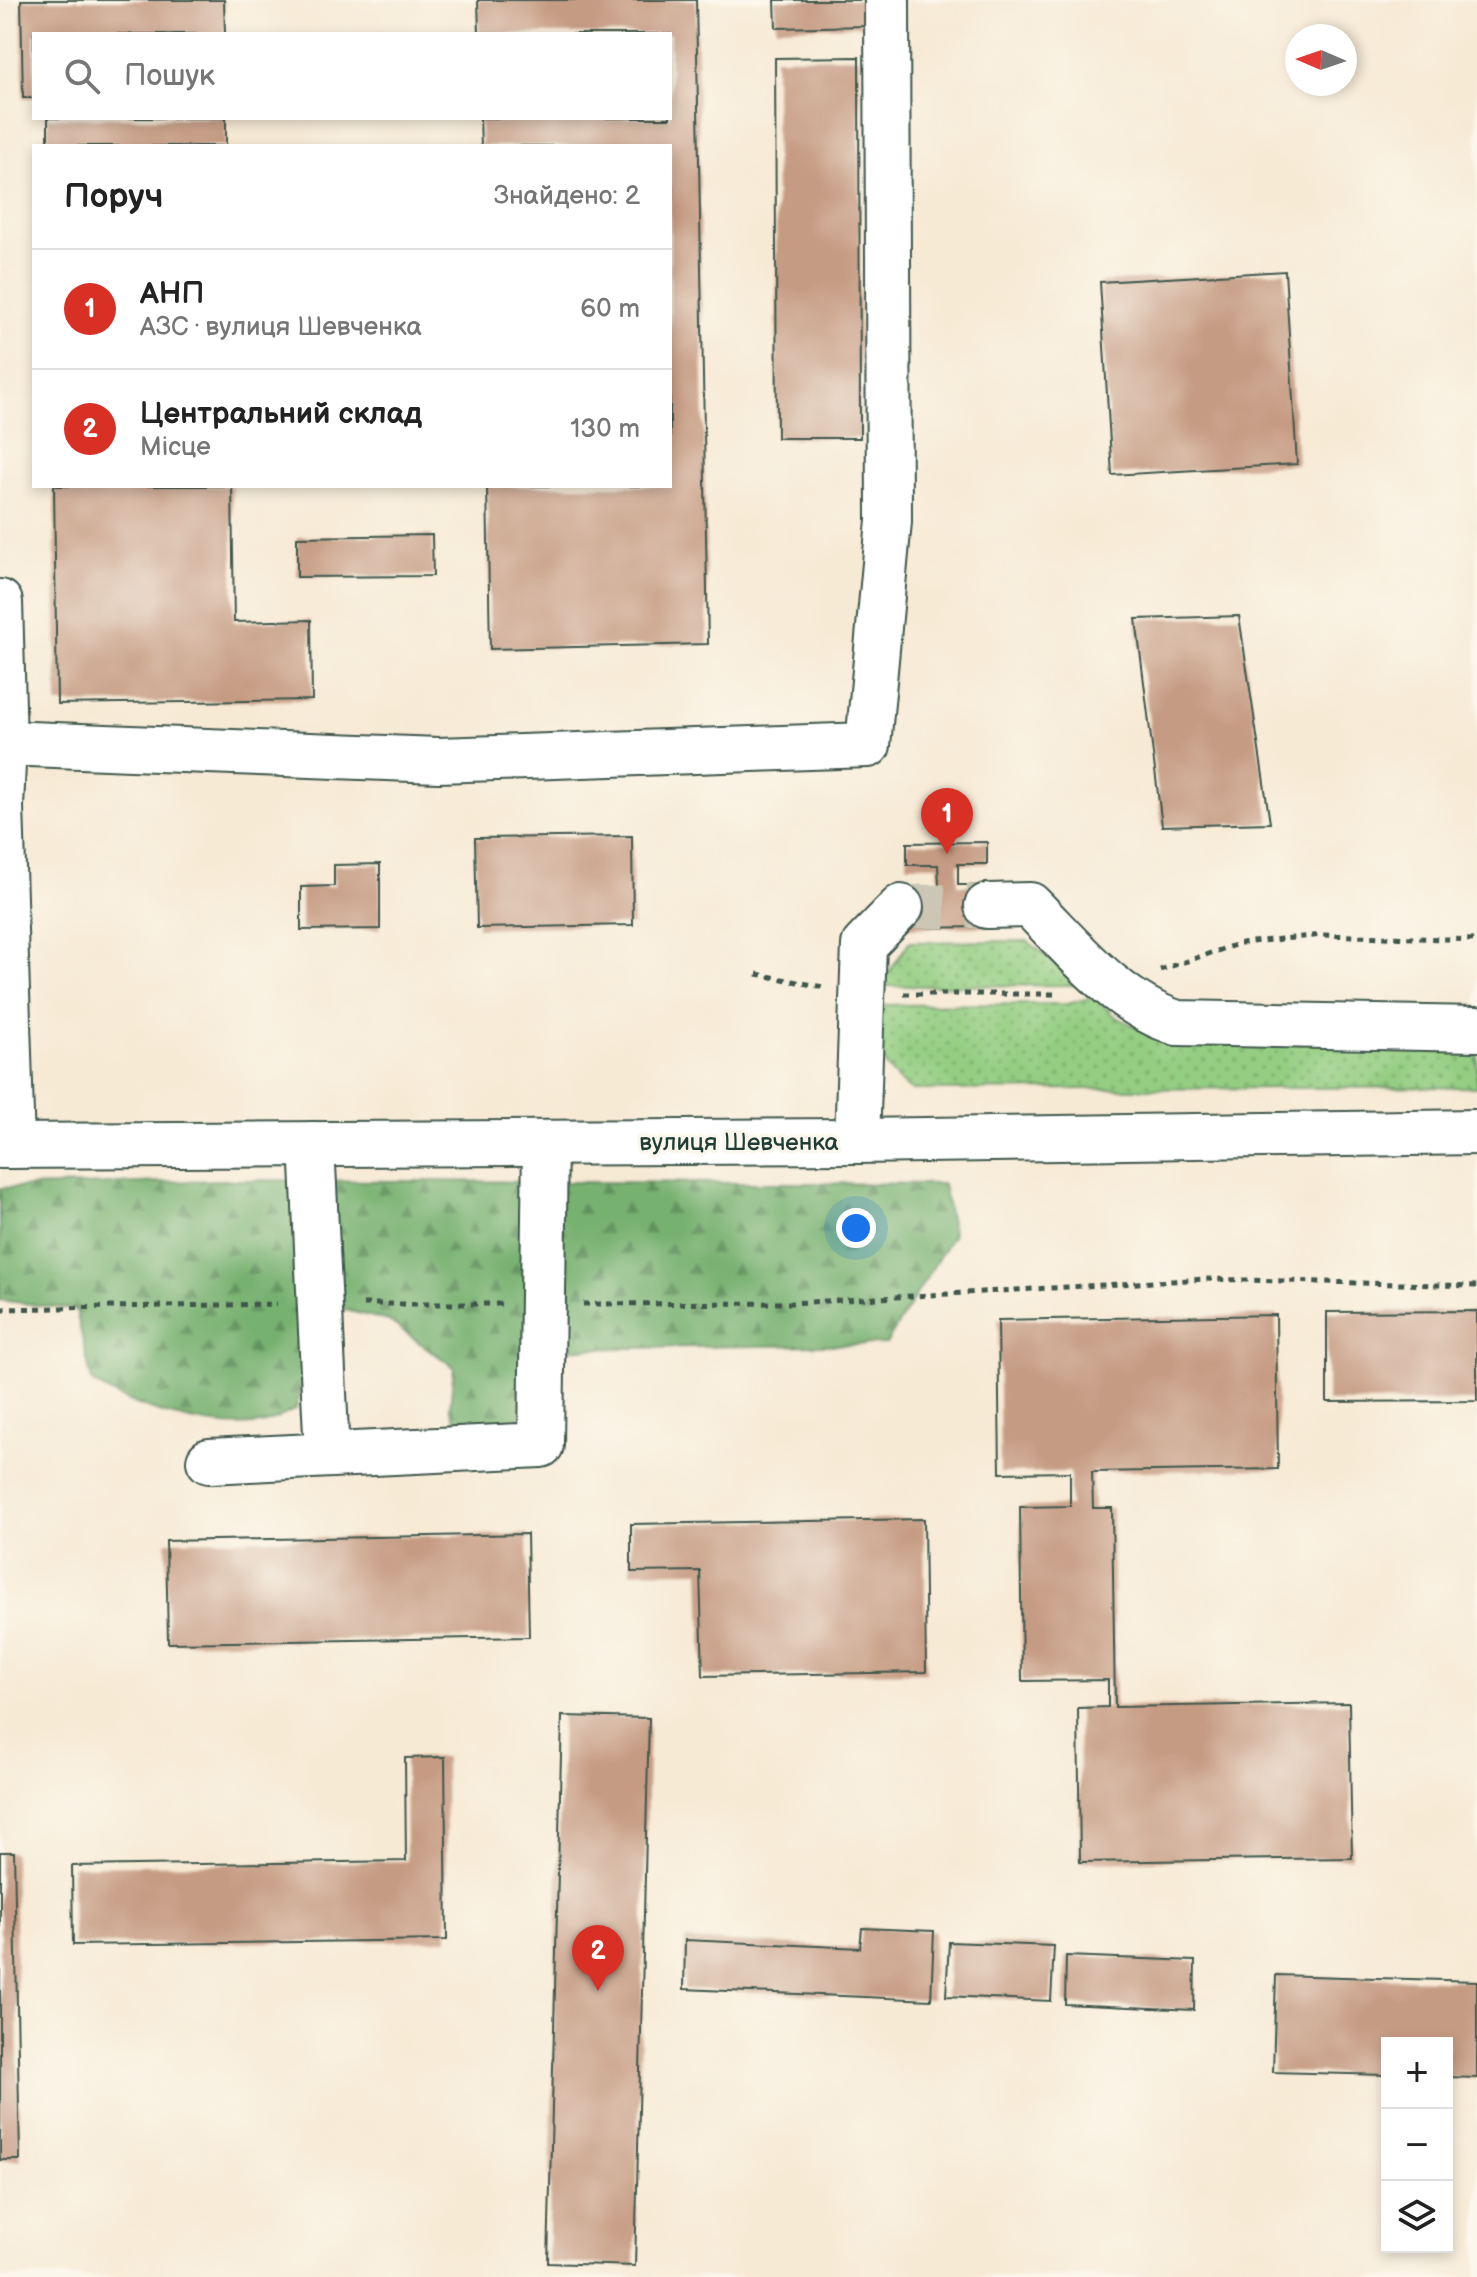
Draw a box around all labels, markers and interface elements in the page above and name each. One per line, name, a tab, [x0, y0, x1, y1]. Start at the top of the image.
north arrow	[1285, 24, 1357, 96]
search box	[32, 32, 672, 120]
icon: search	[60, 54, 104, 98]
text: Пошук	[124, 58, 215, 94]
text: Поруч	[64, 176, 163, 217]
text: Знайдено: 2	[494, 181, 640, 212]
text: АНП	[140, 276, 204, 312]
text: 1	[85, 294, 95, 325]
text: 60 m	[580, 294, 640, 325]
text: АЗС · вулиця Шевченка	[140, 312, 422, 343]
text: Центральний склад	[140, 396, 422, 432]
text: 2	[82, 414, 98, 445]
text: 130 m	[570, 414, 640, 445]
text: Місце	[140, 432, 211, 463]
pin: 1	[921, 788, 973, 854]
street label: вулиця Шевченка	[639, 1128, 839, 1157]
your location	[836, 1208, 876, 1248]
pin: 2	[572, 1925, 624, 1991]
map controls	[1381, 2037, 1453, 2253]
button: +	[1381, 2037, 1453, 2109]
button: −	[1381, 2109, 1453, 2181]
button: layers	[1381, 2181, 1453, 2253]

